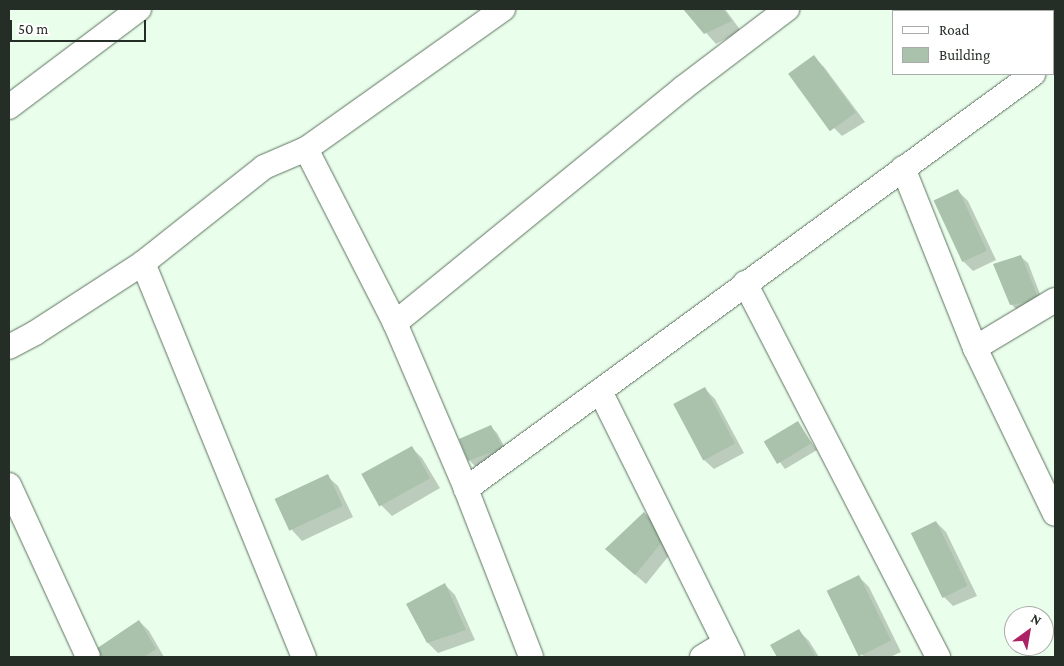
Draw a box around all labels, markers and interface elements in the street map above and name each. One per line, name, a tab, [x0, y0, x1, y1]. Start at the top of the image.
scale bar	[12, 10, 149, 42]
legend	[892, 10, 1054, 75]
text: 50 m	[18, 21, 48, 37]
text: Road	[939, 22, 969, 38]
text: Building	[939, 47, 990, 63]
north arrow	[1004, 606, 1054, 656]
text: N	[1028, 610, 1045, 628]

